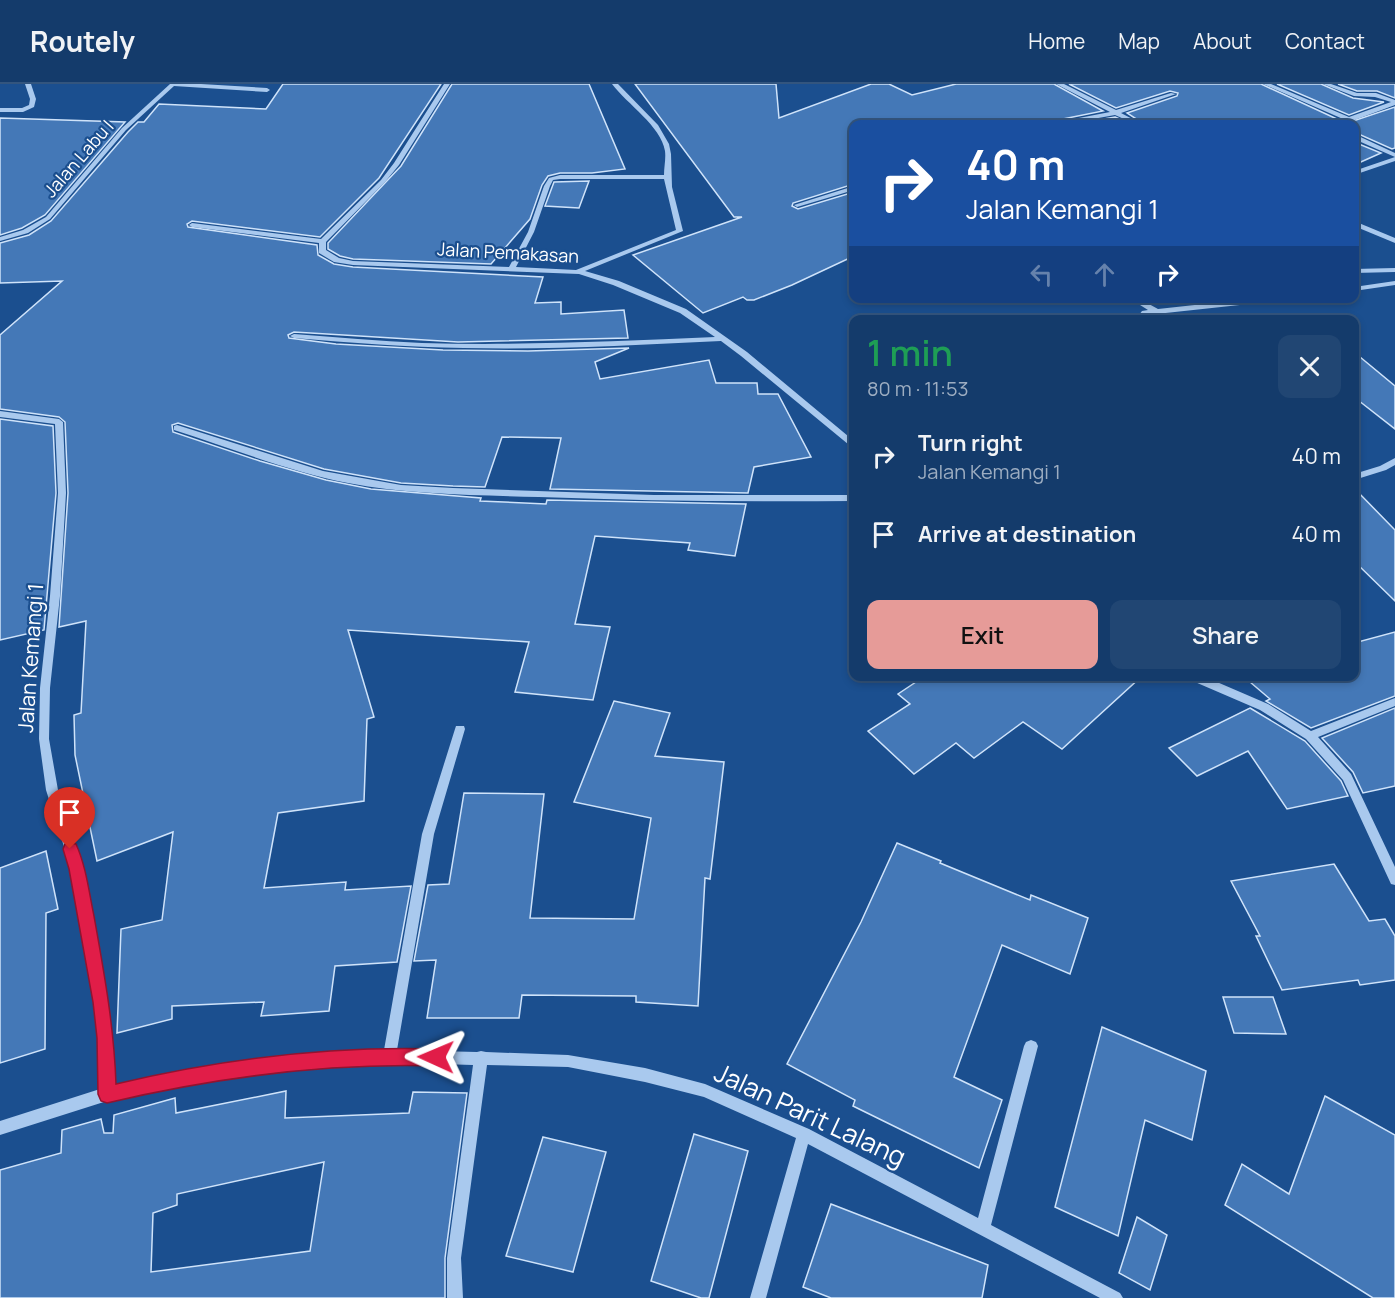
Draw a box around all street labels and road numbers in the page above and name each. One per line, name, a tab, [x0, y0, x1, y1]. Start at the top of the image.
street label: Jalan Labu I	[38, 115, 119, 202]
street label: Jalan Pemakasan	[436, 236, 580, 268]
street label: Jalan Kemangi 1	[11, 582, 49, 734]
street label: Jalan Parit Lalang	[709, 1054, 912, 1174]

